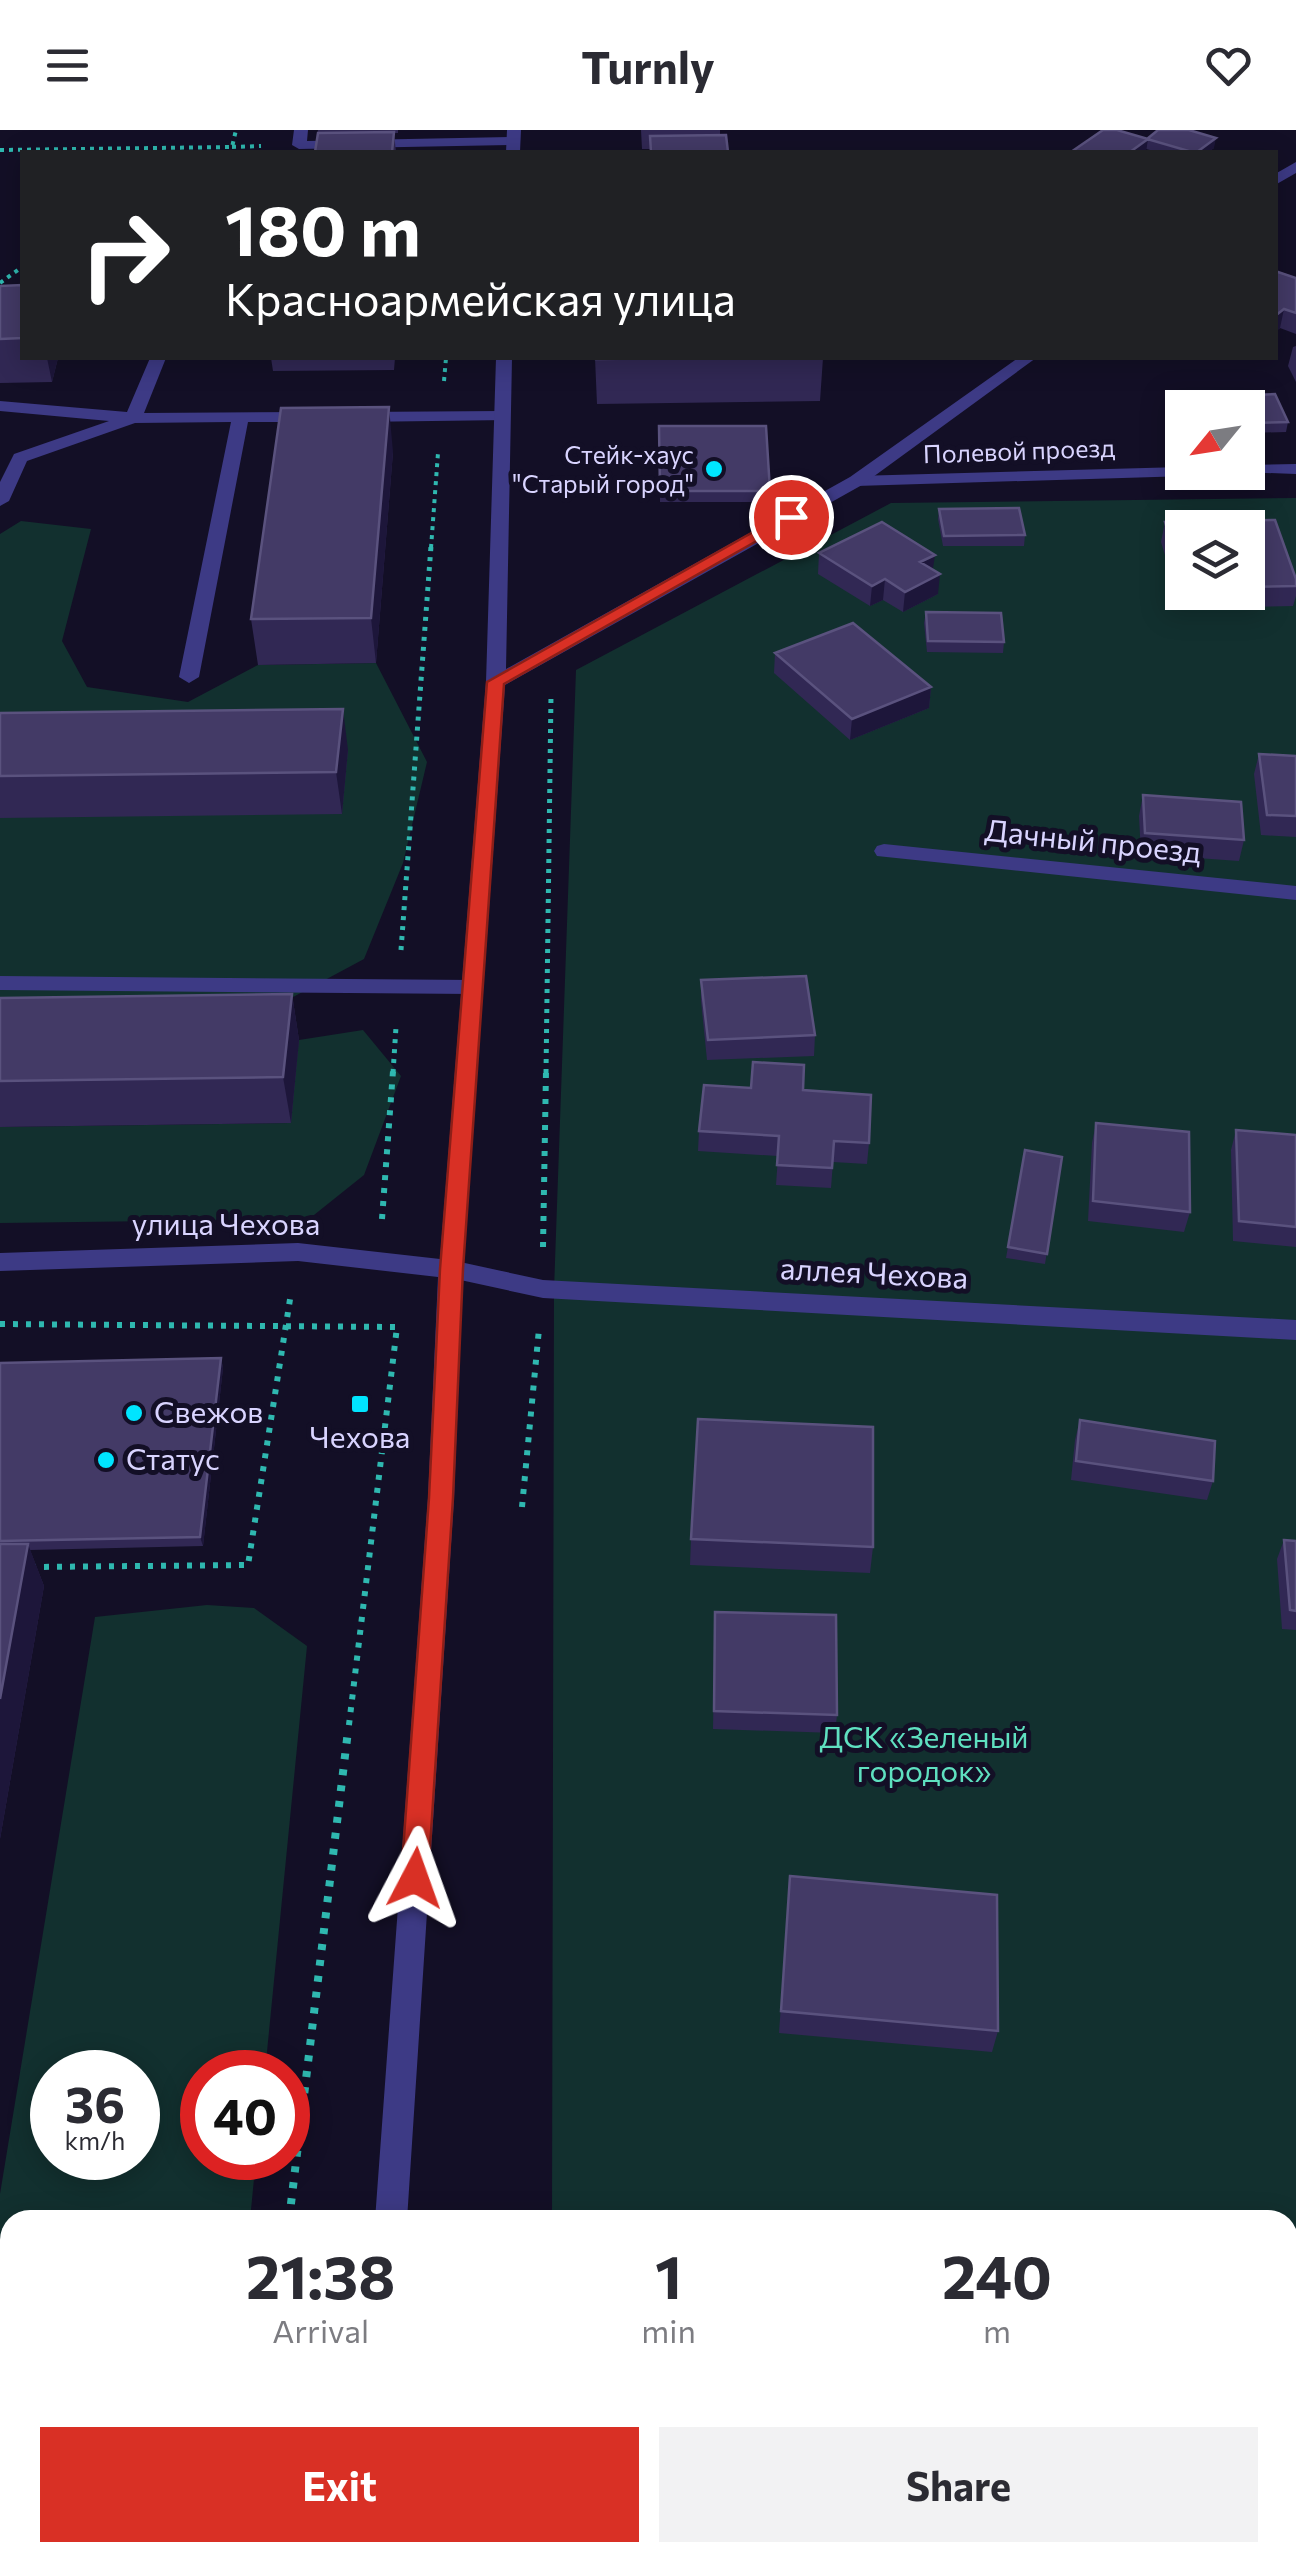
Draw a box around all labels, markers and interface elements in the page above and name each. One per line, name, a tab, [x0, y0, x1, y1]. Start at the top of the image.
icon: menu	[40, 38, 95, 93]
text: Turnly	[581, 38, 715, 93]
icon: heart	[1201, 38, 1256, 93]
text: 180 m	[225, 185, 421, 270]
icon: right	[60, 190, 190, 320]
text: Красноармейская улица	[225, 270, 736, 325]
north arrow	[1165, 390, 1265, 490]
map controls	[1165, 390, 1265, 610]
street label: Полевой проезд	[922, 432, 1116, 468]
place label: Стейк-хаус "Старый город"	[512, 439, 694, 498]
marker: Стейк-хаус "Старый город"	[703, 458, 725, 480]
pin	[749, 475, 834, 560]
icon: arrive	[764, 490, 819, 545]
button: layers	[1165, 510, 1265, 610]
street label: Дачный проезд	[983, 810, 1203, 869]
street label: улица Чехова	[132, 1204, 320, 1241]
street label: аллея Чехова	[779, 1248, 969, 1295]
place label: Свежов	[154, 1392, 263, 1429]
marker: Чехова	[349, 1393, 371, 1415]
marker: Свежов	[123, 1402, 145, 1424]
place label: Чехова	[310, 1417, 410, 1454]
place label: Статус	[126, 1439, 220, 1476]
marker: Статус	[95, 1449, 117, 1471]
park label: ДСК «Зеленый городок»	[819, 1717, 1029, 1788]
position arrow	[363, 1826, 467, 1930]
speed limit sign: 40	[180, 2050, 310, 2180]
text: 36	[65, 2072, 125, 2133]
text: km/h	[65, 2125, 125, 2155]
text: 21:38	[246, 2238, 395, 2311]
text: 1	[655, 2238, 682, 2311]
text: 240	[942, 2238, 1052, 2311]
text: Arrival	[272, 2310, 369, 2350]
text: min	[641, 2310, 696, 2350]
text: m	[983, 2310, 1011, 2350]
button: Exit	[40, 2427, 639, 2542]
button: Share	[659, 2427, 1258, 2542]

